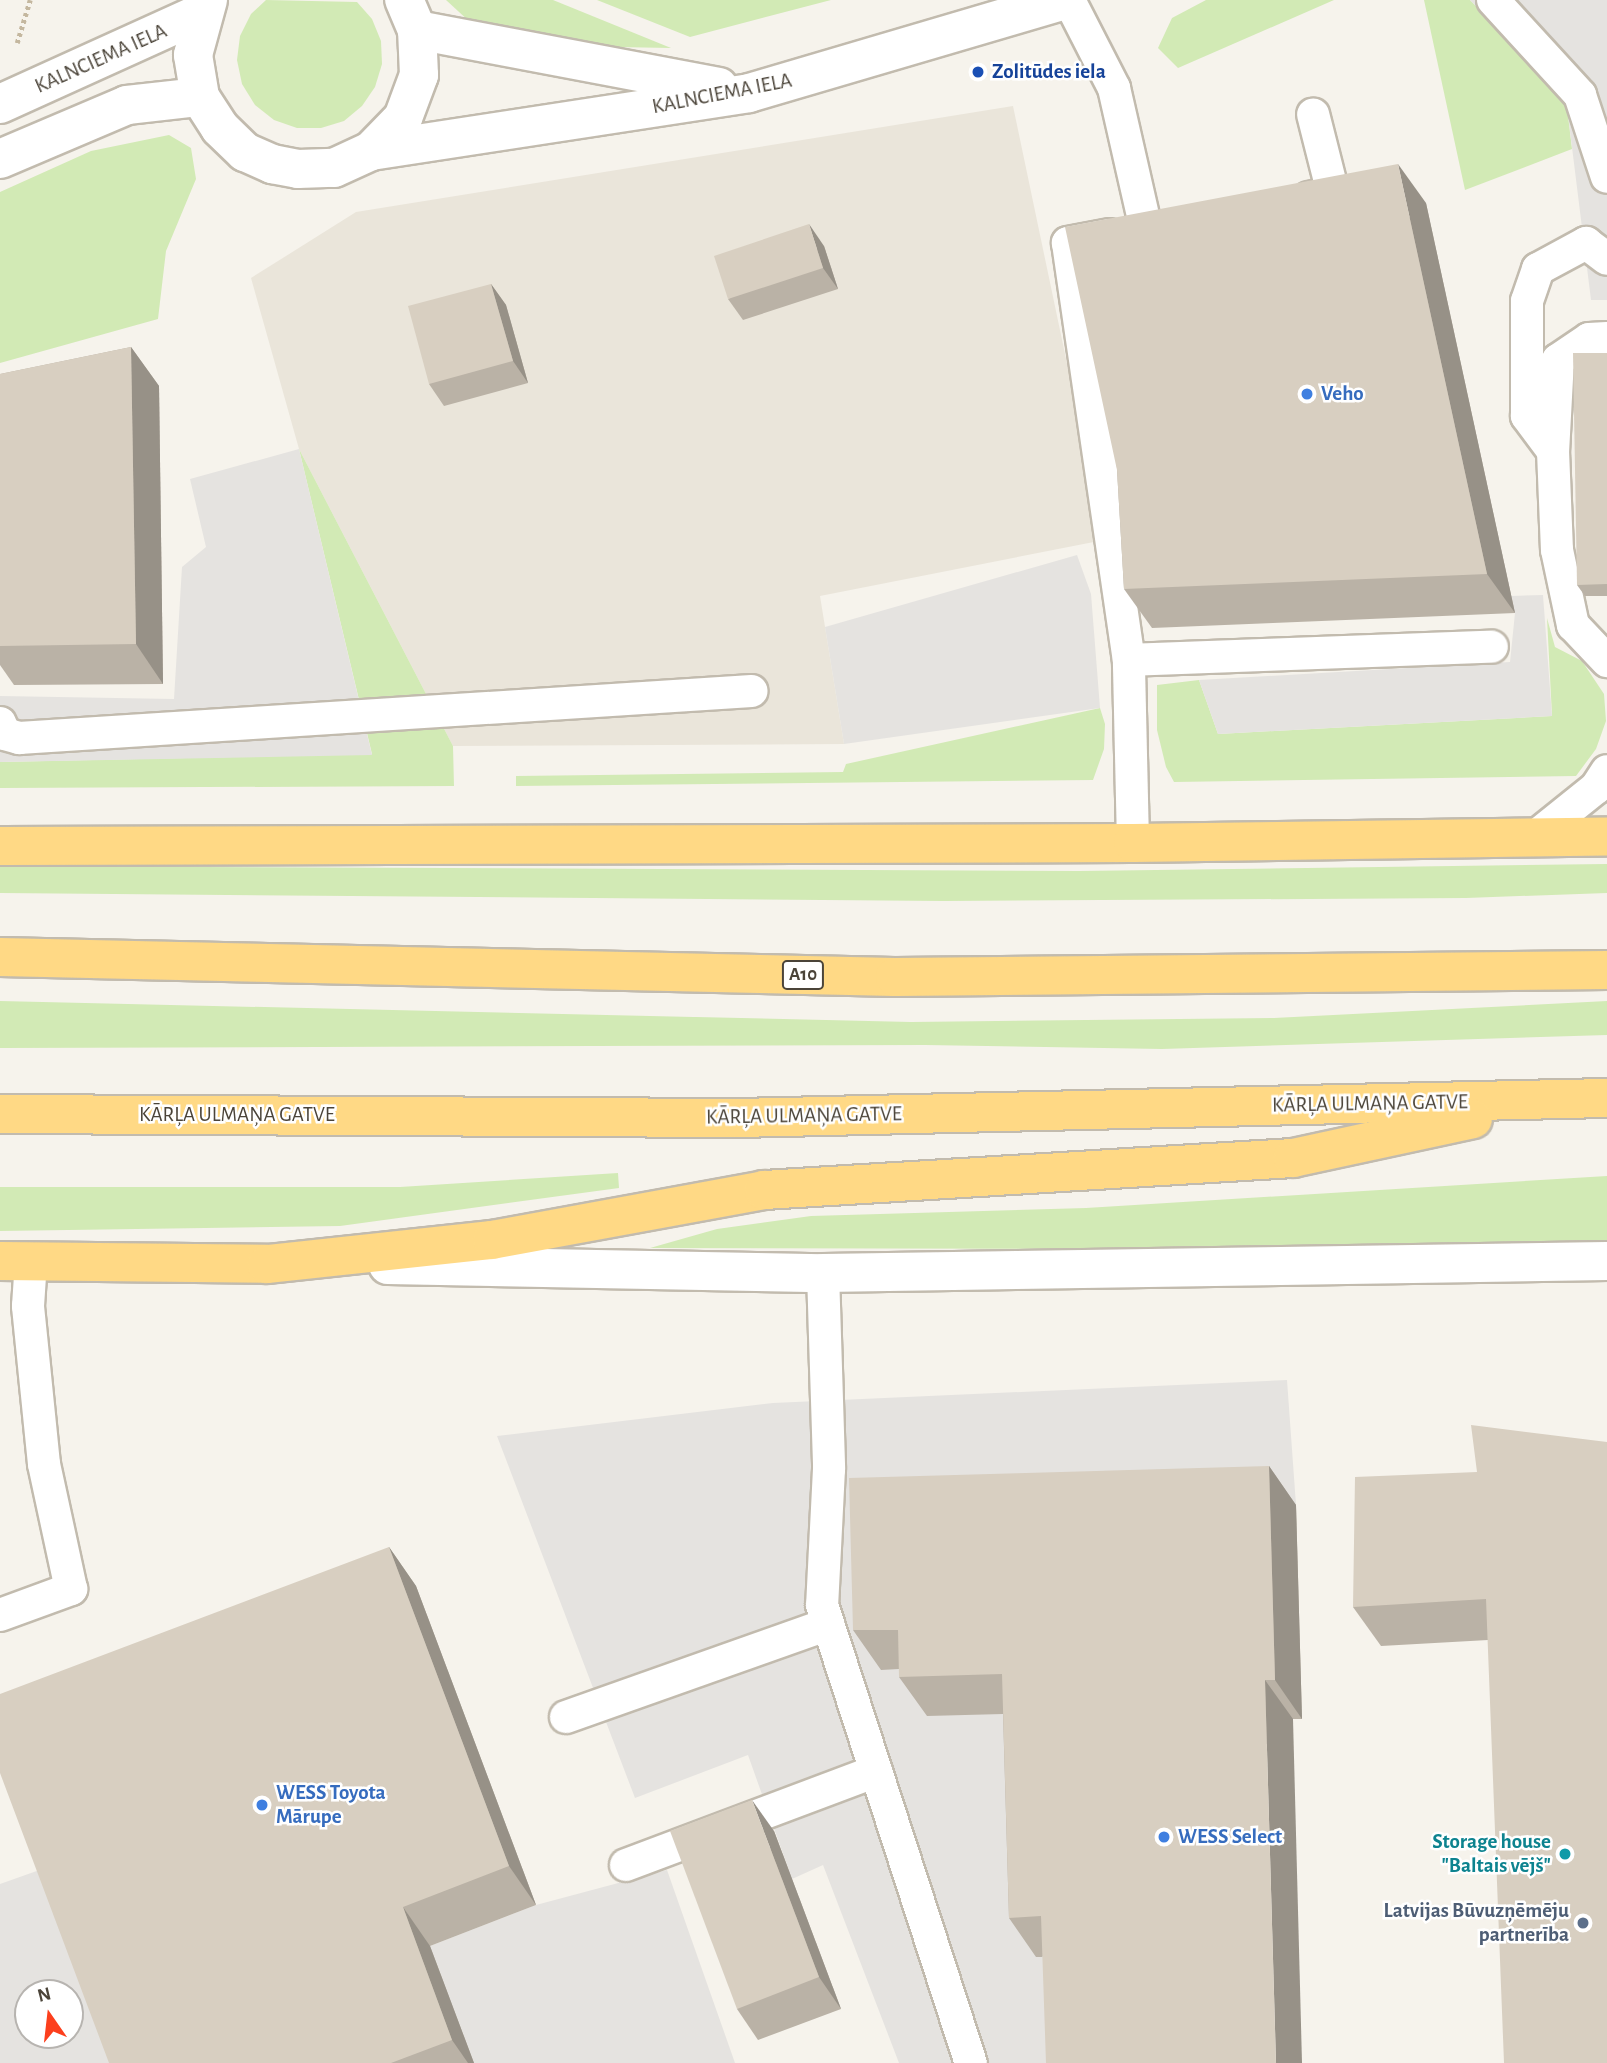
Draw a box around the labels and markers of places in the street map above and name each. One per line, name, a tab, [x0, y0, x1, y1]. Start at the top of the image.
place label: Zolitūdes iela	[992, 59, 1106, 85]
marker: Zolitūdes iela	[970, 64, 986, 80]
place label: Veho	[1321, 381, 1364, 407]
marker: Veho	[1299, 386, 1315, 402]
place label: WESS Toyota Mārupe	[276, 1780, 386, 1830]
marker: WESS Toyota Mārupe	[254, 1797, 270, 1813]
place label: WESS Select	[1178, 1824, 1282, 1850]
marker: WESS Select	[1156, 1829, 1172, 1845]
place label: Storage house "Baltais vējš"	[1432, 1829, 1551, 1879]
marker: Storage house "Baltais vējš"	[1557, 1846, 1573, 1862]
place label: Latvijas Būvuzņēmēju partnerība	[1384, 1898, 1569, 1948]
marker: Latvijas Būvuzņēmēju partnerība	[1575, 1915, 1591, 1931]

